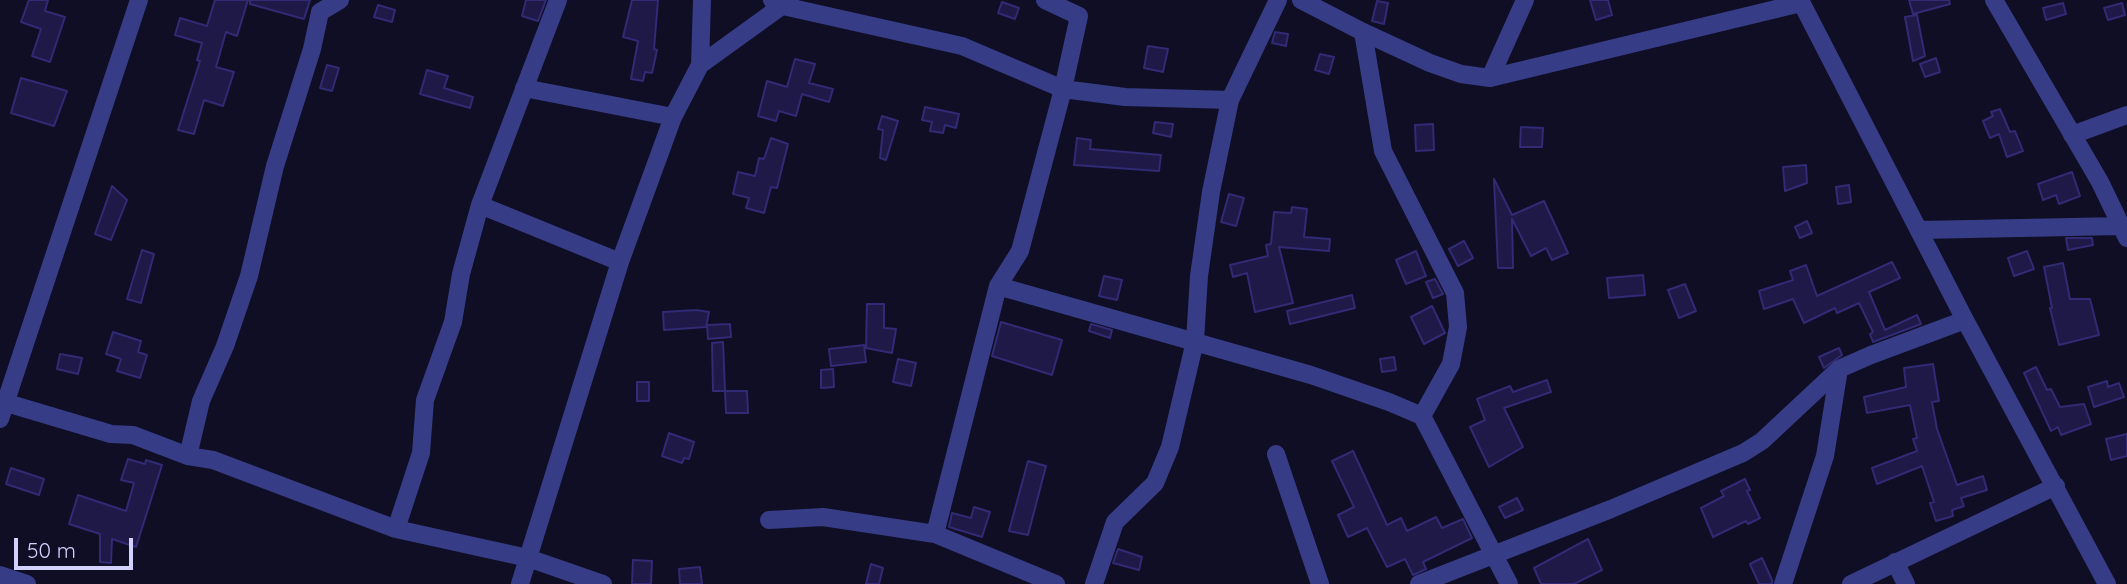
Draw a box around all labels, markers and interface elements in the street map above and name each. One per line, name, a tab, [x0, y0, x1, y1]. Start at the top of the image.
scale bar	[18, 524, 136, 568]
text: 50 m	[27, 537, 76, 563]

